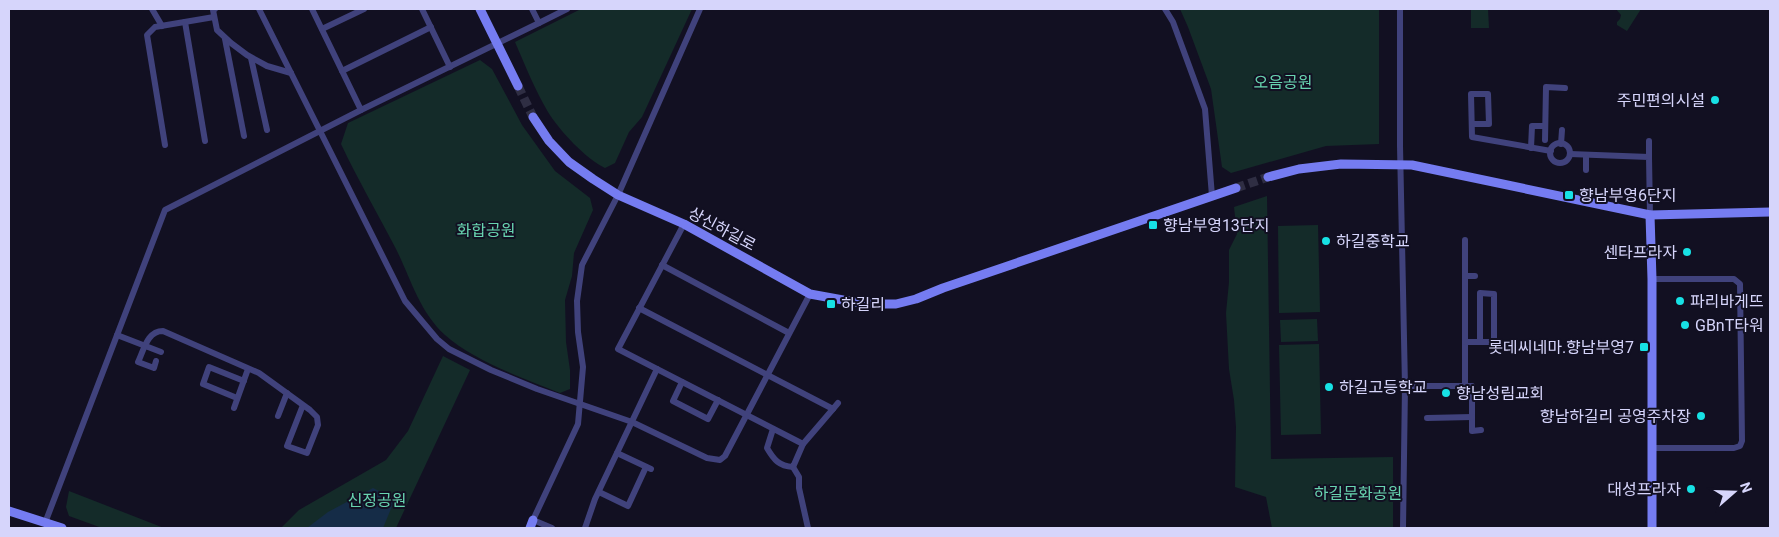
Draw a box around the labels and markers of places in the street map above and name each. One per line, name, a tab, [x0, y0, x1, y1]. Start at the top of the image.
place label: 주민편의시설	[1617, 91, 1705, 110]
marker: 주민편의시설	[1709, 94, 1721, 106]
place label: 향남부영6단지	[1579, 186, 1676, 205]
marker: 향남부영6단지	[1563, 189, 1575, 201]
place label: 향남부영13단지	[1163, 216, 1269, 235]
marker: 향남부영13단지	[1147, 219, 1159, 231]
place label: 하길중학교	[1336, 232, 1410, 251]
marker: 하길중학교	[1320, 235, 1332, 247]
place label: 센타프라자	[1603, 243, 1677, 262]
marker: 센타프라자	[1681, 246, 1693, 258]
place label: 파리바게뜨	[1690, 292, 1764, 311]
place label: 하길리	[841, 295, 885, 314]
marker: 파리바게뜨	[1674, 295, 1686, 307]
marker: 하길리	[825, 298, 837, 310]
place label: GBnT타워	[1695, 316, 1764, 335]
marker: GBnT타워	[1679, 319, 1691, 331]
place label: 롯데씨네마.향남부영7	[1488, 338, 1634, 357]
marker: 롯데씨네마.향남부영7	[1638, 341, 1650, 353]
place label: 하길고등학교	[1339, 378, 1427, 397]
marker: 하길고등학교	[1323, 381, 1335, 393]
place label: 향남성림교회	[1456, 384, 1544, 403]
marker: 향남성림교회	[1440, 387, 1452, 399]
place label: 향남하길리 공영주차장	[1540, 407, 1691, 426]
marker: 향남하길리 공영주차장	[1695, 410, 1707, 422]
place label: 대성프라자	[1607, 480, 1681, 499]
marker: 대성프라자	[1685, 483, 1697, 495]

